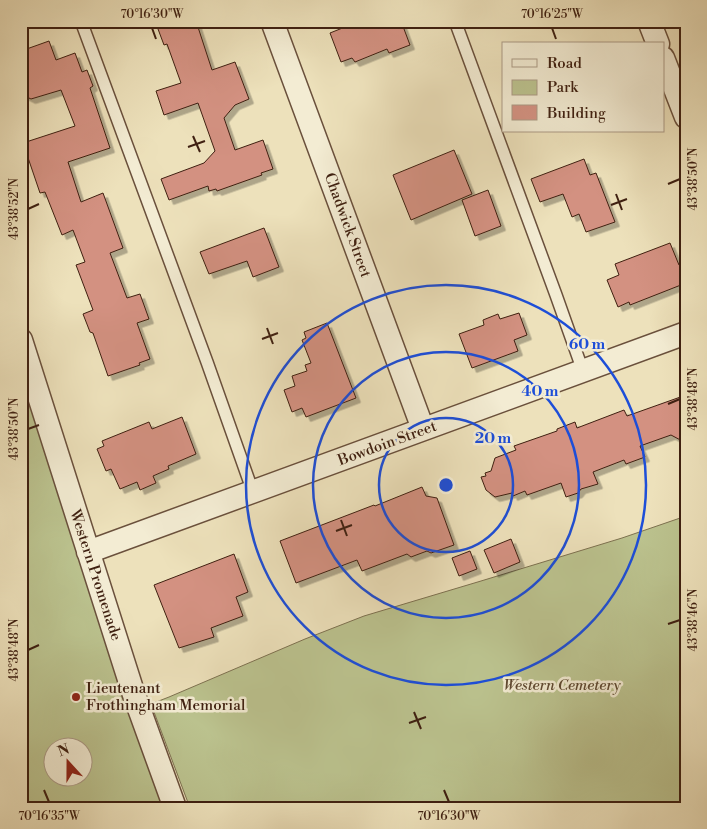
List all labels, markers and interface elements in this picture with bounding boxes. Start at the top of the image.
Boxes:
text: 70°16'30"W [121,7,185,22]
text: 70°16'25"W [521,7,584,22]
legend [502,42,664,132]
text: Road [547,54,582,73]
text: Park [547,78,579,97]
text: Building [546,104,606,123]
text: 43°38'50"N [686,147,701,211]
street label: Chadwick Street [320,170,376,281]
text: 43°38'52"N [7,178,22,240]
text: 60 m [569,335,606,354]
text: 43°38'48"N [686,367,701,430]
text: 40 m [521,382,559,401]
text: 43°38'50"N [7,397,22,461]
street label: Bowdoin Street [334,417,440,470]
text: 20 m [475,429,512,448]
centre of rings [437,476,455,494]
street label: Western Promenade [65,506,126,643]
text: 43°38'46"N [686,588,701,651]
text: 43°38'48"N [7,618,22,681]
park label: Western Cemetery [503,676,622,695]
place label: Lieutenant Frothingham Memorial [86,679,246,715]
marker: Lieutenant Frothingham Memorial [70,691,82,703]
north arrow [42,736,92,786]
text: N [55,740,72,761]
text: 70°16'35"W [18,809,81,824]
text: 70°16'30"W [418,809,482,824]

